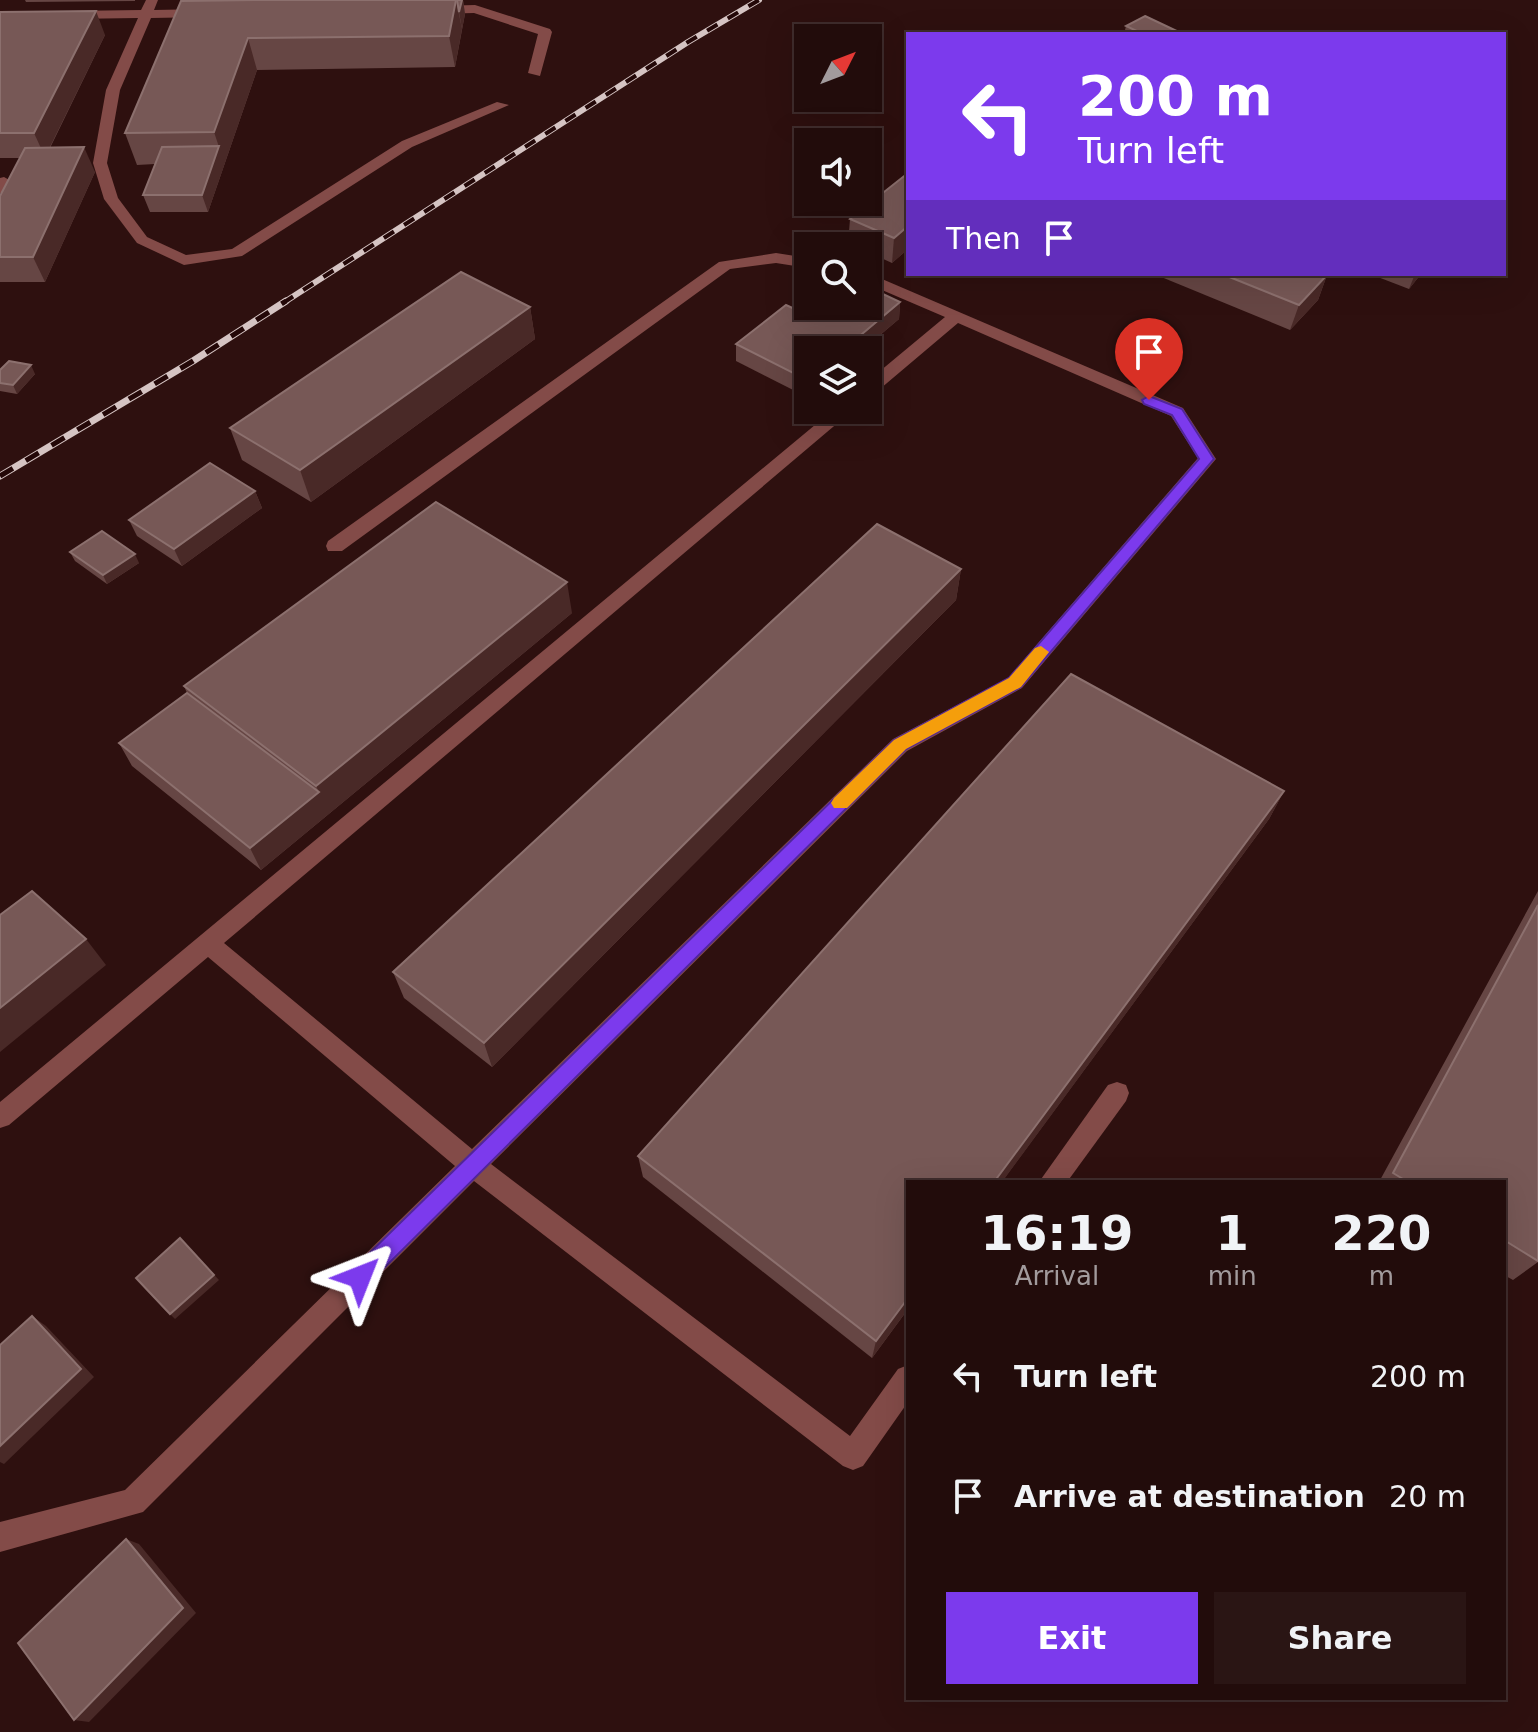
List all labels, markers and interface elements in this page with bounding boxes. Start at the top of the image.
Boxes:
north arrow [794,24,882,112]
map controls [794,24,882,424]
text: 200 m [1078,63,1273,128]
icon: left [946,64,1050,168]
button: sound [794,128,882,216]
text: Turn left [1078,130,1224,171]
icon: arrive [1037,216,1081,260]
text: Then [946,221,1021,256]
button: search [794,232,882,320]
pin [1115,318,1183,400]
icon: arrive [1127,330,1171,374]
button: layers [794,336,882,424]
text: 16:19 [980,1205,1133,1261]
text: 1 [1216,1205,1249,1261]
text: 220 [1331,1205,1431,1261]
position arrow [318,1235,402,1319]
text: Arrival [1015,1261,1099,1291]
text: min [1208,1261,1257,1291]
text: m [1369,1261,1394,1291]
icon: left [946,1354,990,1398]
text: Turn left [1014,1359,1157,1394]
text: 200 m [1370,1359,1466,1394]
icon: arrive [946,1474,990,1518]
text: Arrive at destination [1014,1479,1365,1514]
text: 20 m [1389,1479,1466,1514]
button: Exit [946,1592,1198,1684]
button: Share [1214,1592,1466,1684]

